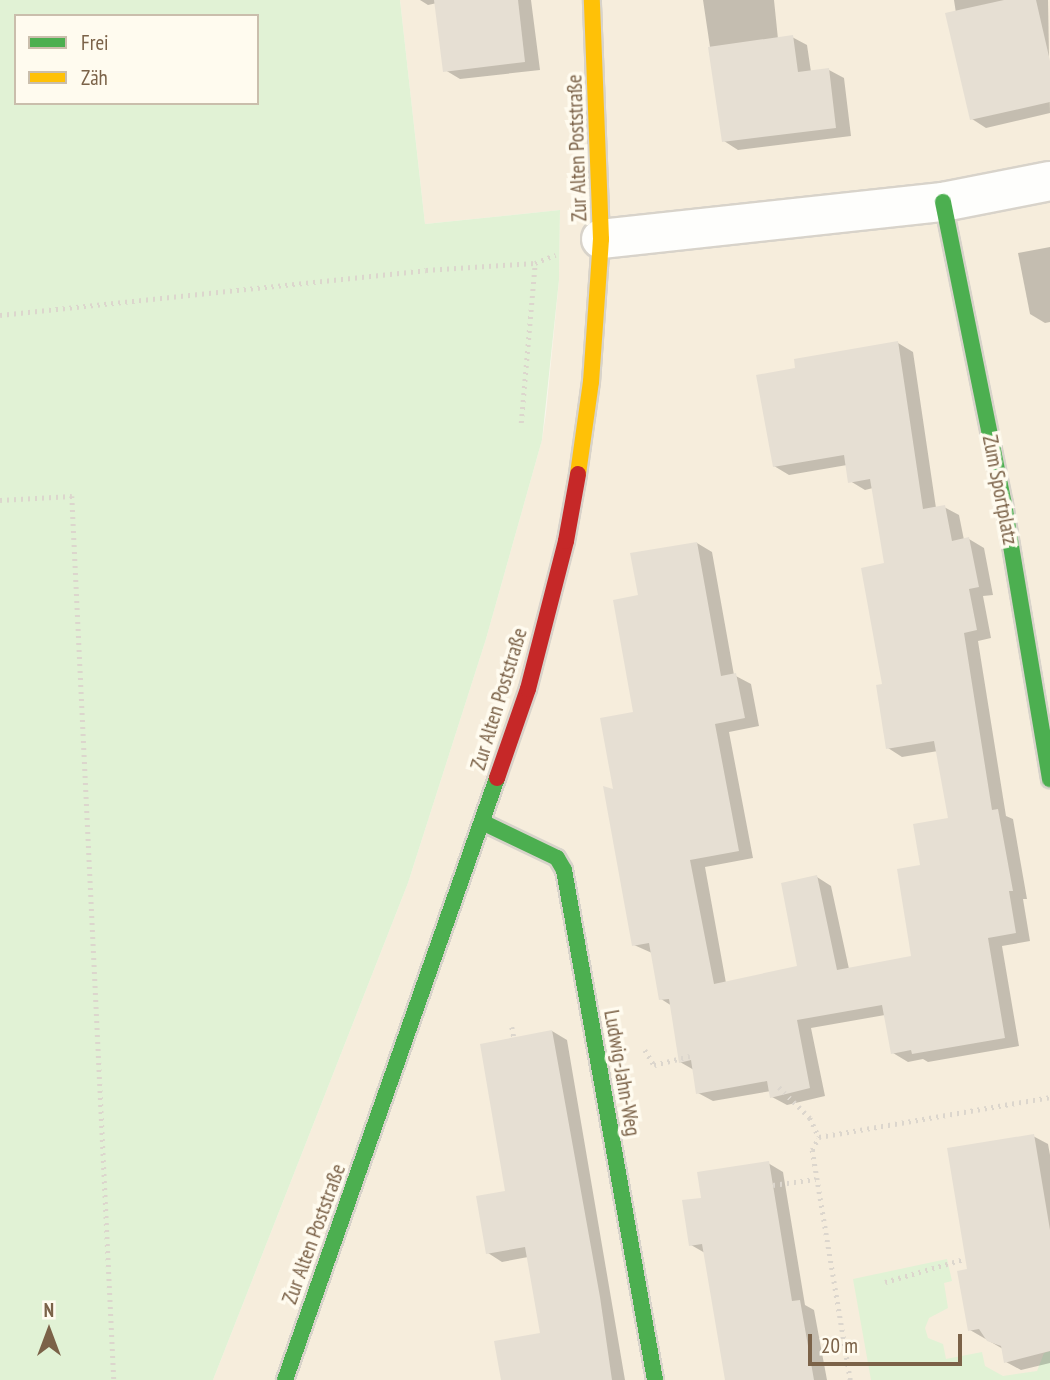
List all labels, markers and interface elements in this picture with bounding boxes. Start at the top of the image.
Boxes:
legend [14,14,259,105]
text: Frei [81,29,109,56]
text: Zäh [81,64,108,91]
street label: Zur Alten Poststraße [562,74,592,222]
street label: Zum Sportplatz [977,433,1023,547]
street label: Zur Alten Poststraße [465,625,533,773]
street label: Ludwig-Jahn-Weg [599,1008,645,1138]
street label: Zur Alten Poststraße [277,1160,351,1308]
north arrow [14,1296,84,1366]
text: N [44,1298,54,1322]
scale bar [812,1320,966,1364]
text: 20 m [821,1332,858,1359]

